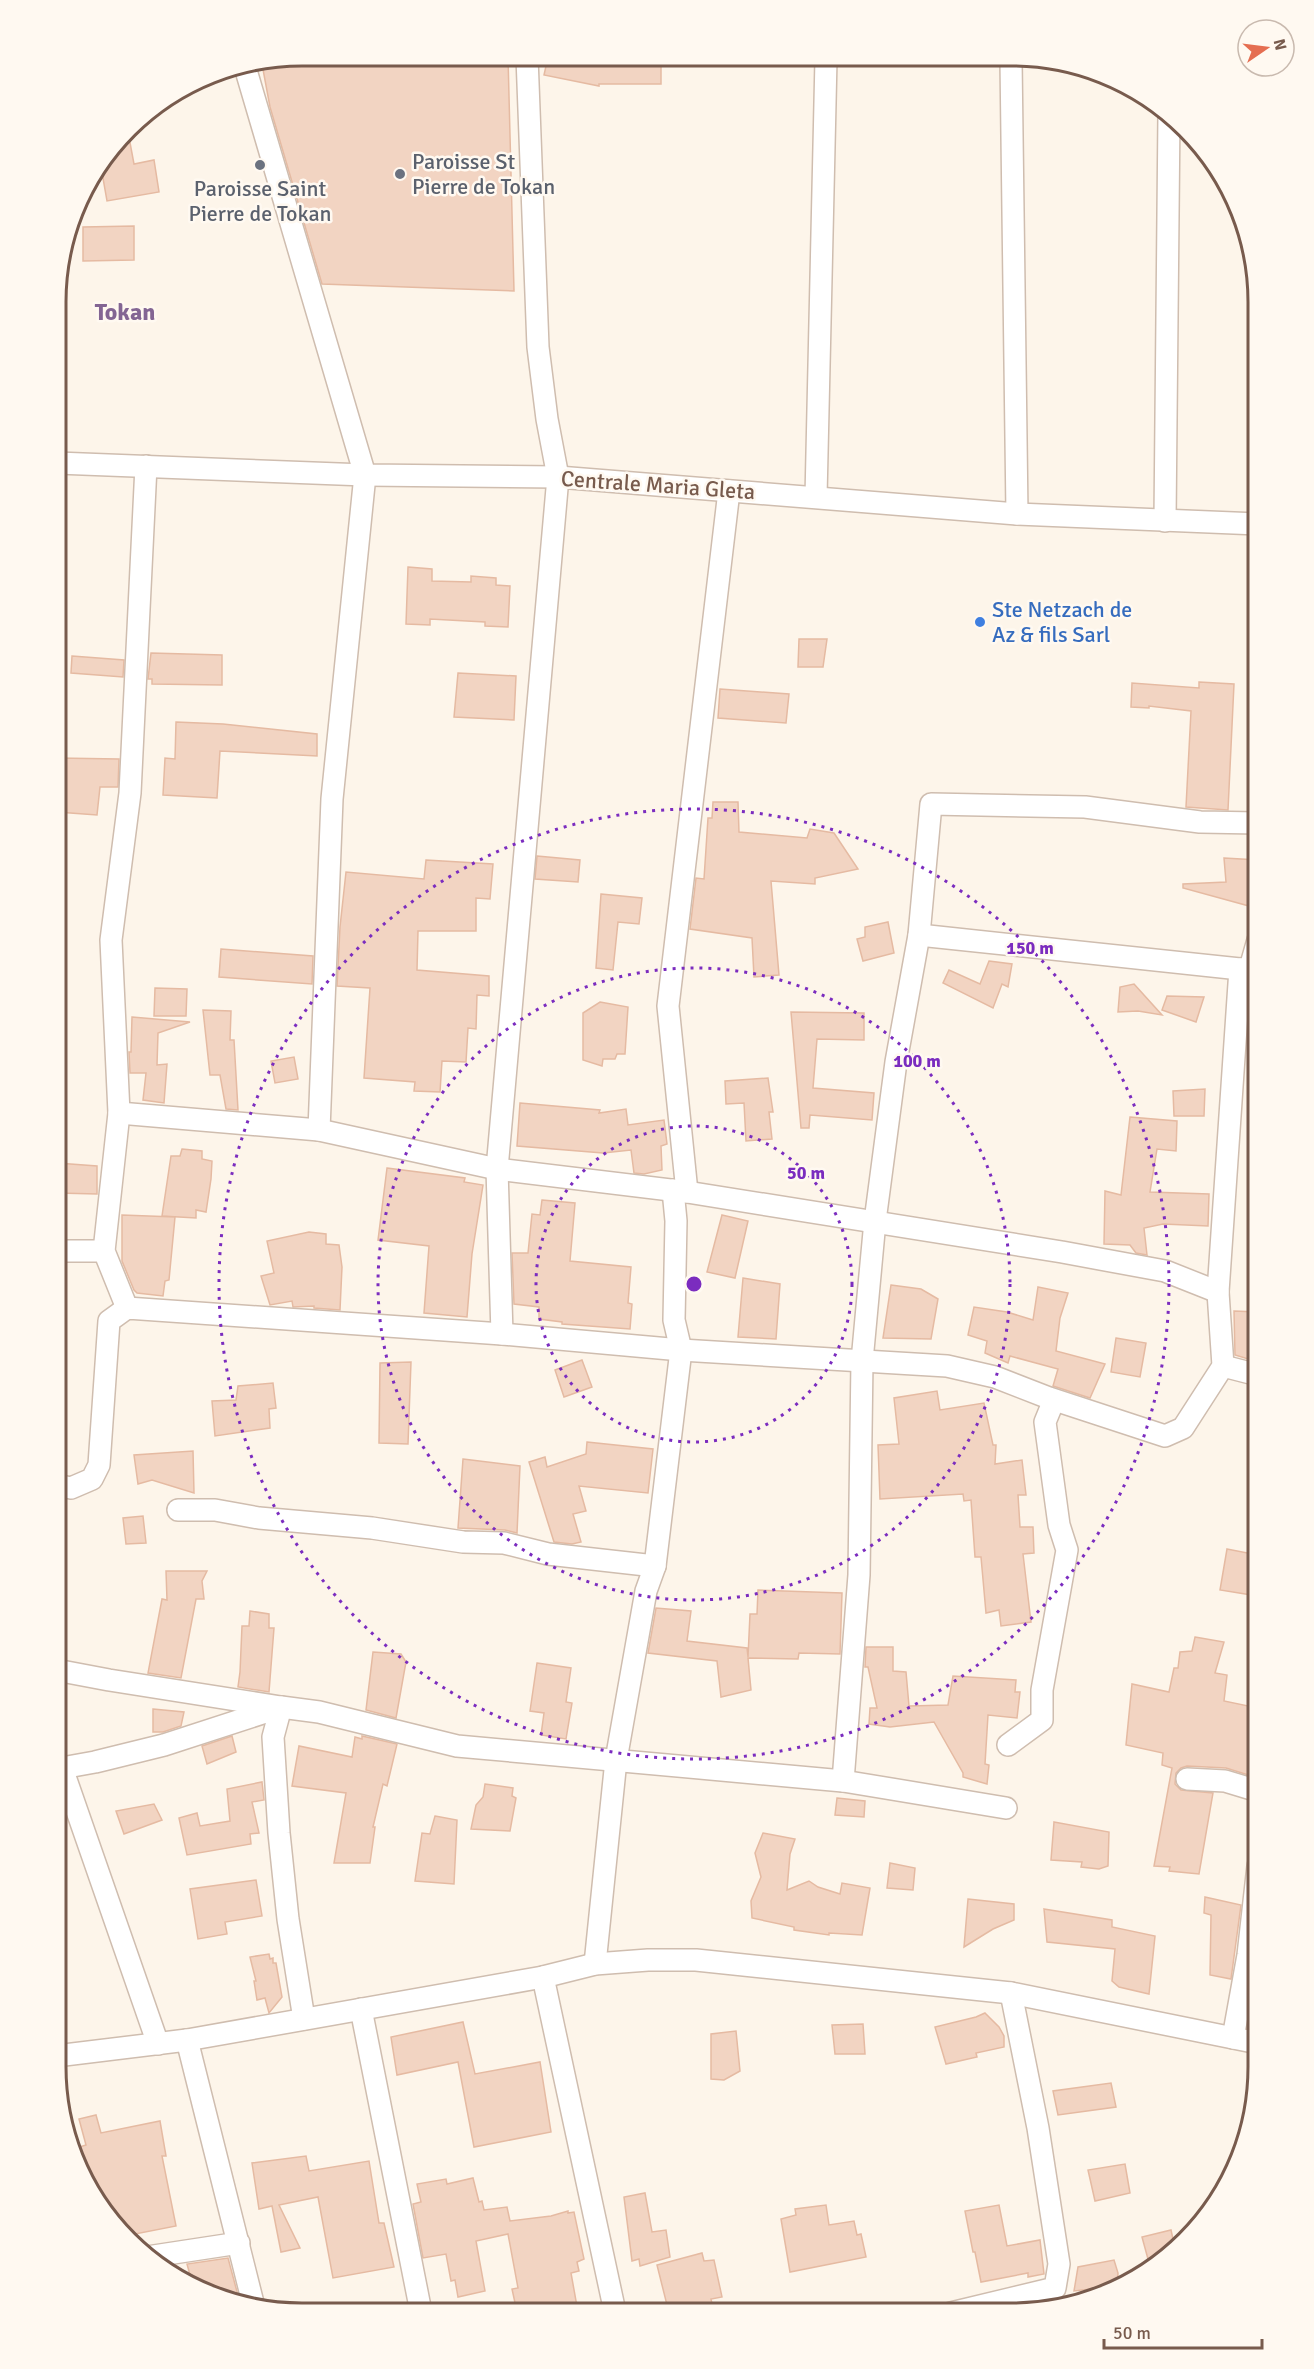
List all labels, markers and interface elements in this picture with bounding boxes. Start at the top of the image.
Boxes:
north arrow [1236,18,1296,78]
text: N [1269,37,1291,52]
place label: Paroisse St Pierre de Tokan [412,148,555,200]
marker: Paroisse Saint Pierre de Tokan [253,158,267,172]
marker: Paroisse St Pierre de Tokan [393,167,407,181]
place label: Paroisse Saint Pierre de Tokan [188,175,332,227]
district label: Tokan [95,297,155,327]
street label: Centrale Maria Gleta [560,465,756,505]
place label: Ste Netzach de Az & fils Sarl [992,596,1132,648]
marker: Ste Netzach de Az & fils Sarl [973,615,987,629]
text: 150 m [1006,937,1054,959]
text: 100 m [893,1050,941,1072]
text: 50 m [787,1162,825,1184]
centre of rings [684,1274,704,1294]
scale bar [1104,2312,1262,2350]
text: 50 m [1113,2322,1151,2344]

